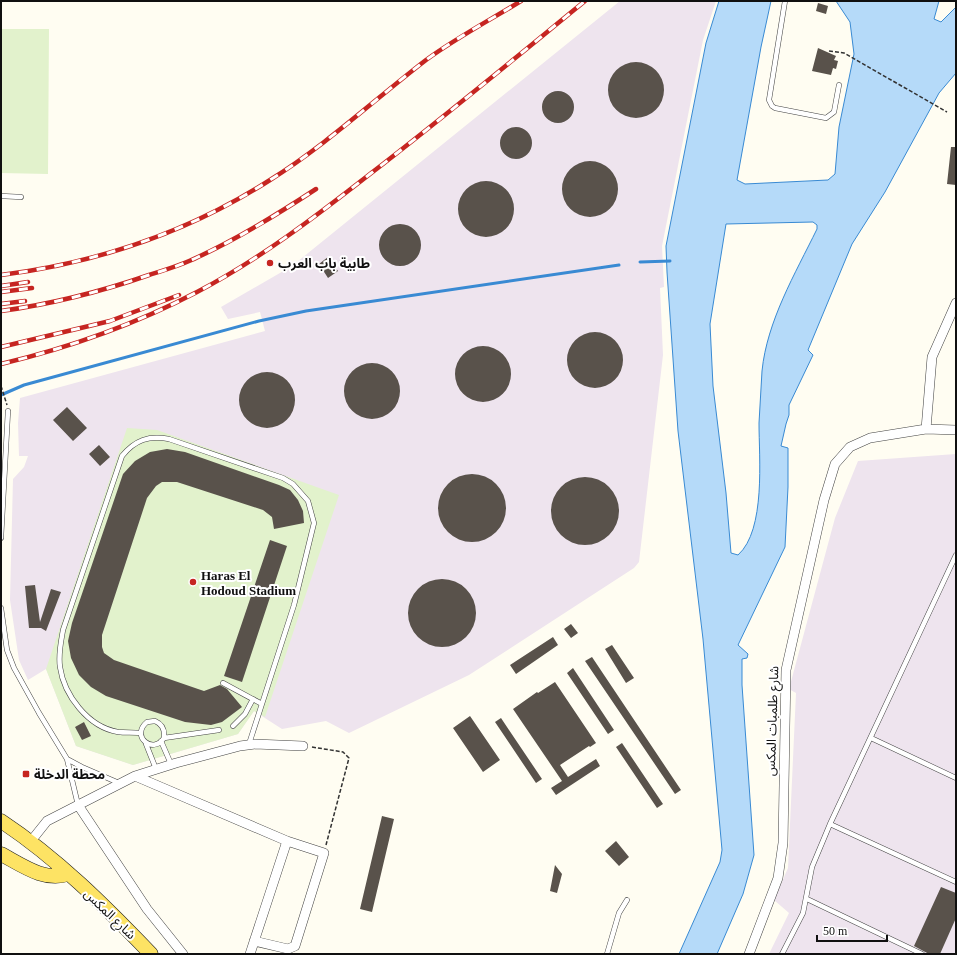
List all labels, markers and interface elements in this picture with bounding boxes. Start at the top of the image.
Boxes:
place label: طابية باب العرب [278,256,371,271]
marker: طابية باب العرب [265,258,275,268]
place label: Haras El Hodoud Stadium [201,568,296,598]
marker: Haras El Hodoud Stadium [188,577,198,587]
street label: شارع طلمبات المكس [763,666,784,776]
place label: محطة الدخلة [34,767,105,782]
marker: محطة الدخلة [21,769,31,779]
street label: شارع المكس [79,886,139,944]
scale bar [817,917,887,943]
text: 50 m [823,924,848,938]

